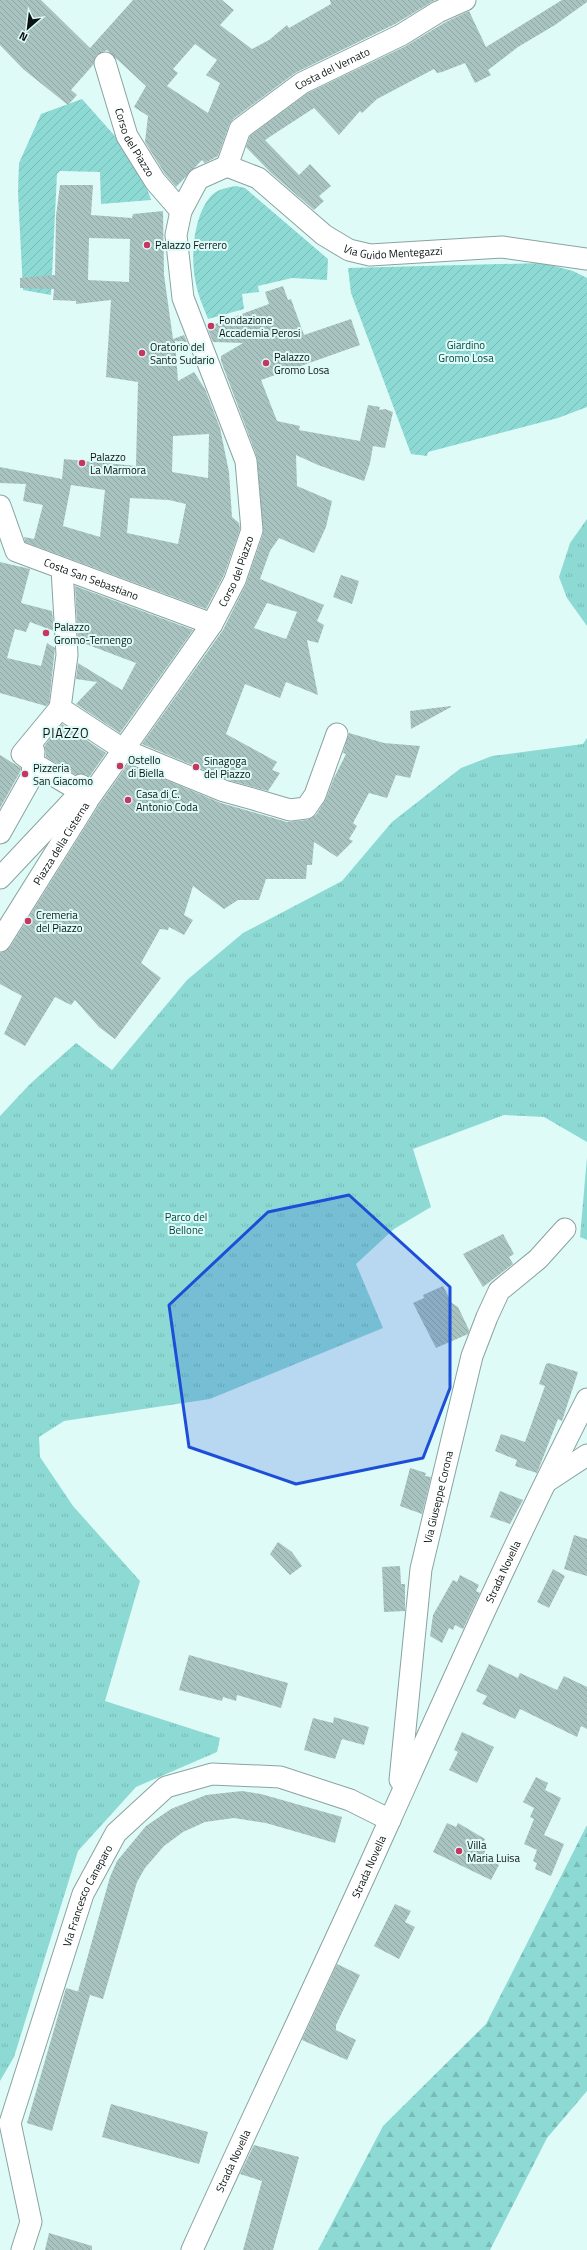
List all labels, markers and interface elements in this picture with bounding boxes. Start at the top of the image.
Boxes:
north arrow [8,8,48,48]
text: N [16,28,30,46]
street label: Costa del Vernato [291,43,373,94]
street label: Corso del Piazzo [111,106,158,180]
place label: Palazzo Ferrero [155,237,227,253]
marker: Palazzo Ferrero [142,240,152,250]
street label: Via Guido Mentegazzi [340,240,443,263]
place label: Fondazione Accademia Perosi [219,312,301,341]
marker: Fondazione Accademia Perosi [206,321,216,331]
park label: Giardino Gromo Losa [438,337,494,366]
place label: Oratorio del Santo Sudario [150,339,215,368]
marker: Oratorio del Santo Sudario [137,348,147,358]
place label: Palazzo Gromo Losa [274,349,330,378]
marker: Palazzo Gromo Losa [261,358,271,368]
place label: Palazzo La Marmora [90,449,147,478]
marker: Palazzo La Marmora [77,458,87,468]
street label: Corso del Piazzo [214,534,258,610]
street label: Costa San Sebastiano [42,554,141,604]
place label: Palazzo Gromo-Ternengo [54,619,133,648]
marker: Palazzo Gromo-Ternengo [41,628,51,638]
district label: PIAZZO [42,723,90,743]
place label: Ostello di Biella [128,752,164,781]
place label: Sinagoga del Piazzo [204,753,251,782]
place label: Pizzeria San Giacomo [33,760,93,789]
marker: Ostello di Biella [115,761,125,771]
marker: Sinagoga del Piazzo [191,762,201,772]
marker: Pizzeria San Giacomo [20,769,30,779]
place label: Casa di C. Antonio Coda [136,786,198,815]
marker: Casa di C. Antonio Coda [123,795,133,805]
street label: Piazza della Cisterna [29,799,93,888]
place label: Cremeria del Piazzo [36,907,83,936]
marker: Cremeria del Piazzo [23,916,33,926]
park label: Parco del Bellone [165,1209,207,1238]
street label: Via Giuseppe Corona [419,1449,457,1545]
street label: Strada Novella [481,1538,525,1606]
street label: Strada Novella [348,1832,390,1901]
place label: Villa Maria Luisa [467,1837,520,1866]
street label: Via Francesco Caneparo [59,1842,116,1949]
marker: Villa Maria Luisa [454,1846,464,1856]
street label: Strada Novella [211,2127,254,2195]

